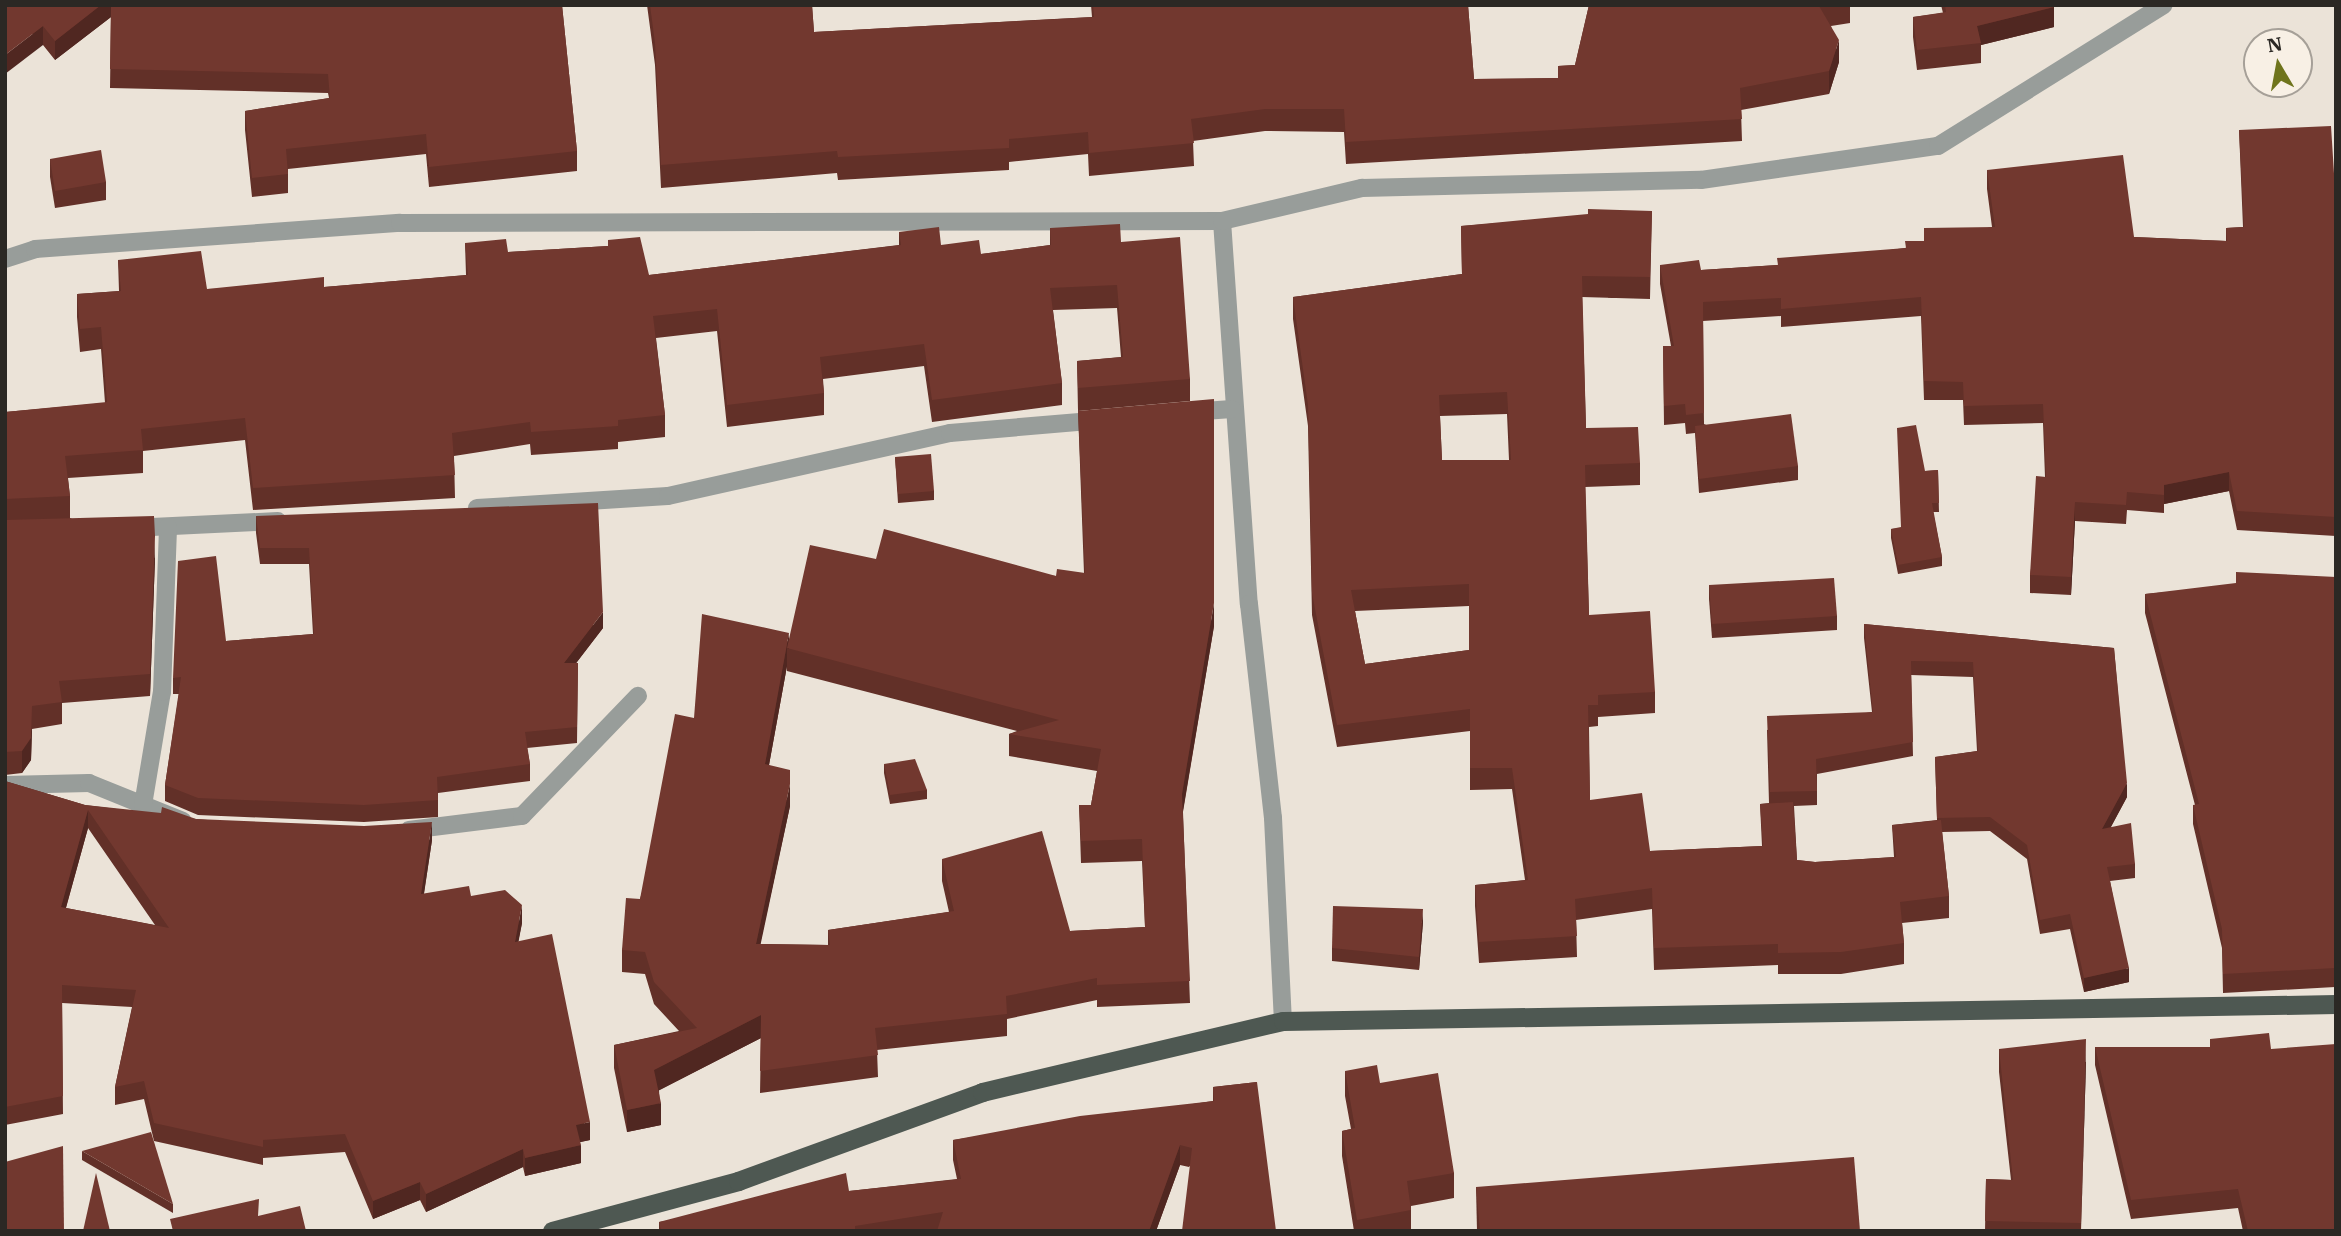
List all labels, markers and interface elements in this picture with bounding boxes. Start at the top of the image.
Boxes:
north arrow [2243,28,2313,98]
text: N [2265,31,2284,57]

